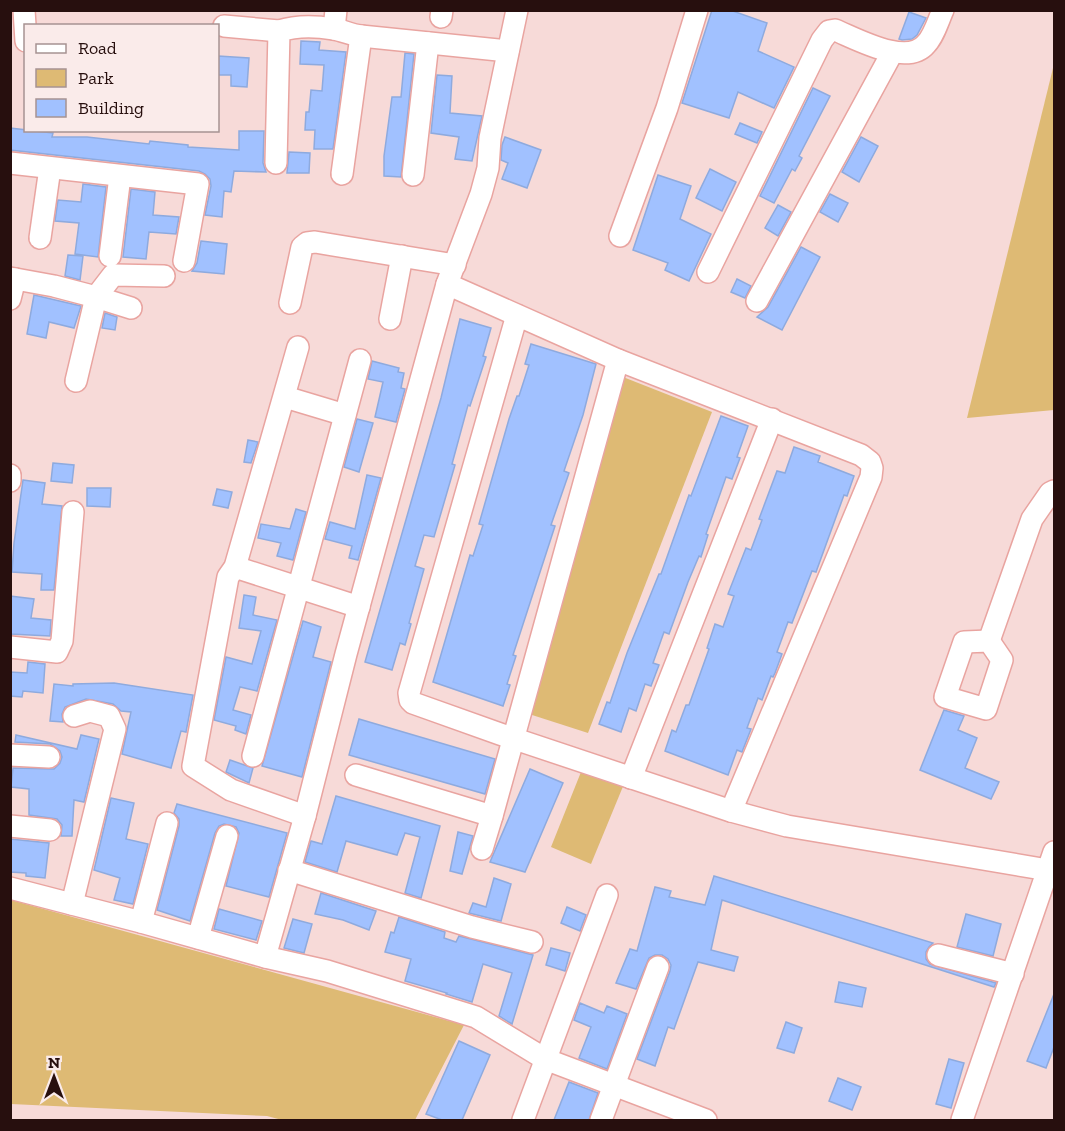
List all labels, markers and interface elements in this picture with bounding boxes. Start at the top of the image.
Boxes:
legend [24,24,219,132]
text: Road [78,37,117,59]
text: Park [78,67,114,89]
text: Building [78,97,144,119]
north arrow [24,1047,84,1107]
text: N [48,1053,60,1072]

